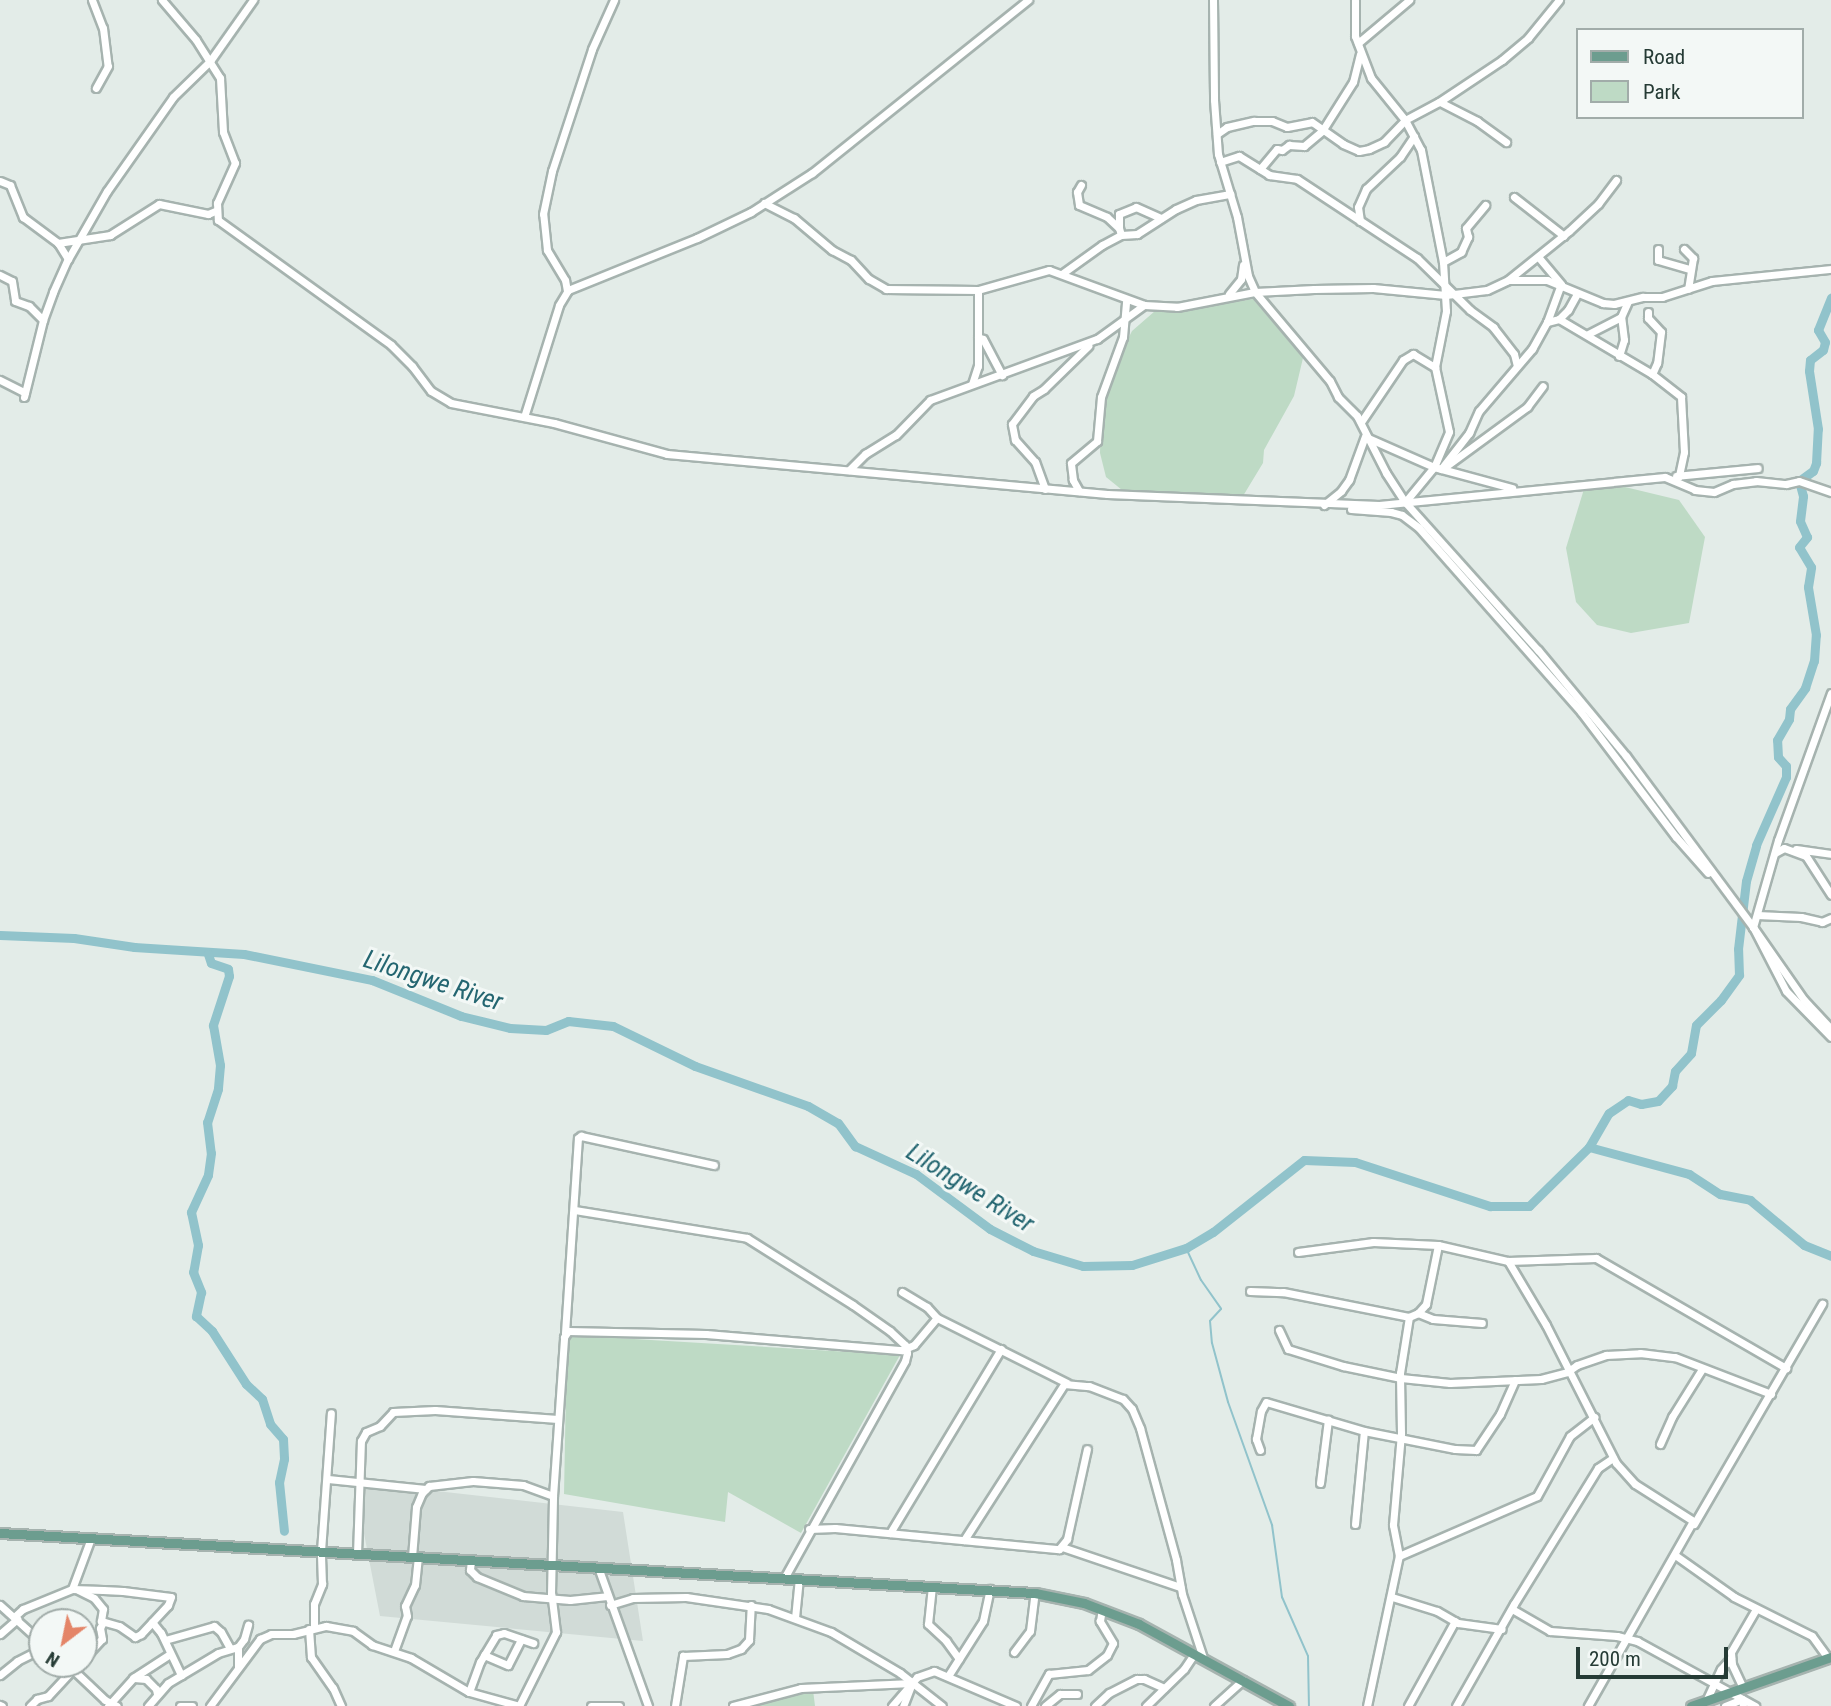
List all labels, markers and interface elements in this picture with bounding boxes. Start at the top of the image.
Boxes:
legend [1576,28,1803,119]
text: Road [1643,45,1685,69]
text: Park [1643,80,1680,104]
water label: Lilongwe River [360,944,506,1018]
water label: Lilongwe River [901,1137,1039,1239]
north arrow [28,1608,98,1678]
scale bar [1579,1632,1731,1676]
text: N [42,1647,64,1672]
text: 200 m [1589,1647,1641,1671]

